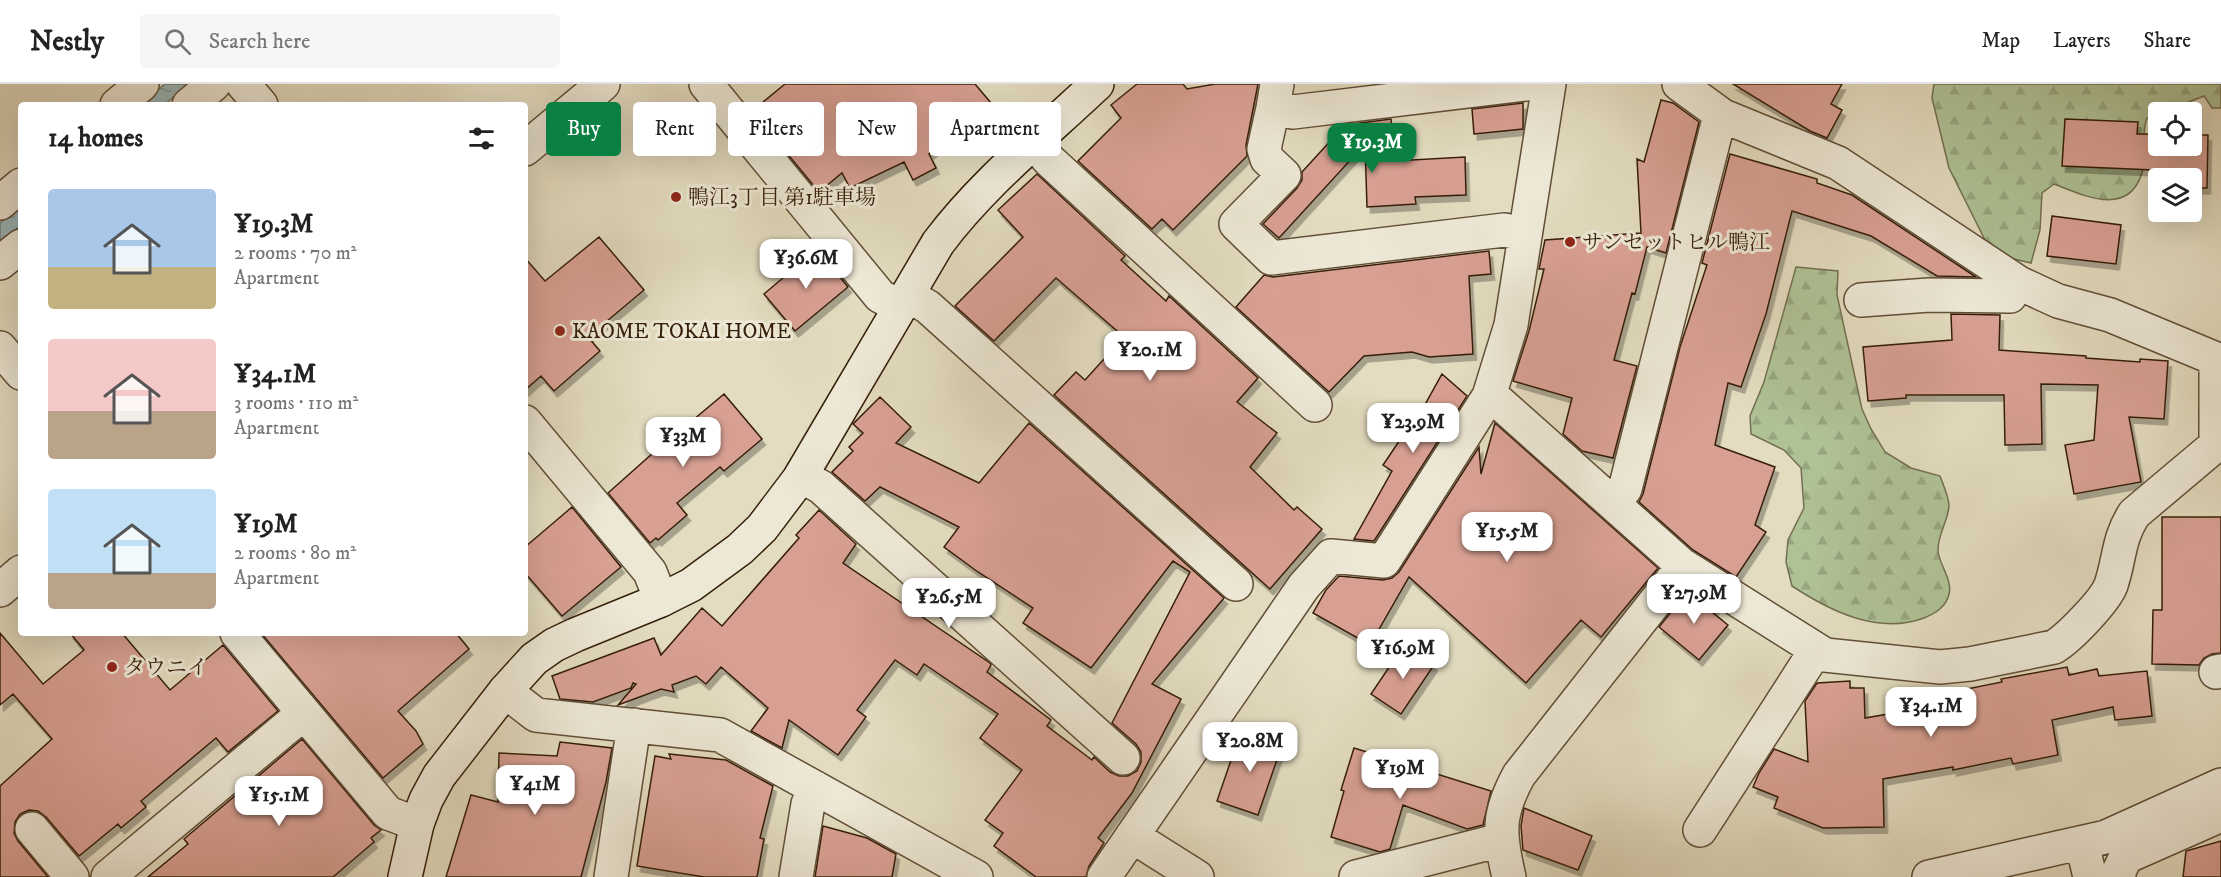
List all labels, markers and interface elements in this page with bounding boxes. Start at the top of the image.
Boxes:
search box [140,14,560,68]
text: Nestly [30,24,104,59]
icon: search [161,25,194,58]
text: Search here [209,28,310,55]
text: Map [1981,28,2020,54]
text: Layers [2053,28,2111,54]
text: Share [2144,28,2191,54]
chip: Buy [546,102,621,156]
chip: Rent [633,102,716,156]
chip: Filters [728,102,824,156]
chip: New [836,102,917,156]
chip: Apartment [929,102,1061,156]
map controls [2148,102,2202,222]
button: locate [2148,102,2202,156]
text: 14 homes [48,122,143,155]
icon: filters [465,122,498,155]
pin: ¥19.3M [1323,123,1421,174]
text: ¥19.3M [1341,130,1403,155]
button: layers [2148,168,2202,222]
place label: 鴨江3丁目 第1駐車場 [688,185,876,211]
marker: 鴨江3丁目 第1駐車場 [669,190,683,204]
text: ¥19.3M [234,208,314,241]
icon: home [96,213,168,285]
place label: サンセットヒル鴨江 [1582,230,1770,256]
marker: サンセットヒル鴨江 [1563,235,1577,249]
pin: ¥36.6M [757,239,855,290]
text: 2 rooms · 70 m² [234,241,357,266]
text: ¥36.6M [774,246,838,271]
text: Apartment [234,266,319,291]
place label: KAOME TOKAI HOME [572,319,791,345]
marker: KAOME TOKAI HOME [553,324,567,338]
pin: ¥20.1M [1101,331,1199,382]
text: ¥20.1M [1118,338,1182,363]
text: ¥34.1M [234,358,316,391]
icon: home [96,363,168,435]
text: 3 rooms · 110 m² [234,391,358,416]
pin: ¥23.9M [1364,403,1462,454]
text: ¥23.9M [1381,410,1445,435]
text: Apartment [234,416,319,441]
pin: ¥33M [647,417,719,468]
text: ¥33M [660,424,706,449]
text: ¥19M [234,508,298,541]
pin: ¥15.5M [1458,512,1556,563]
icon: home [96,513,168,585]
text: ¥15.5M [1476,519,1538,544]
text: 2 rooms · 80 m² [234,541,356,566]
text: Apartment [234,566,319,591]
pin: ¥27.9M [1645,574,1743,625]
pin: ¥26.5M [900,578,998,629]
text: ¥27.9M [1661,581,1727,606]
text: ¥26.5M [916,585,982,610]
pin: ¥16.9M [1354,629,1452,680]
text: ¥16.9M [1371,636,1435,661]
place label: タウニイ [124,655,208,681]
marker: タウニイ [105,660,119,674]
pin: ¥34.1M [1882,687,1980,738]
text: ¥34.1M [1899,694,1963,719]
pin: ¥20.8M [1201,722,1299,773]
text: ¥20.8M [1216,729,1284,754]
pin: ¥19M [1364,749,1436,800]
text: ¥19M [1376,756,1424,781]
pin: ¥41M [499,765,571,816]
text: ¥41M [510,772,560,797]
pin: ¥15.1M [230,776,328,827]
text: ¥15.1M [249,783,309,808]

